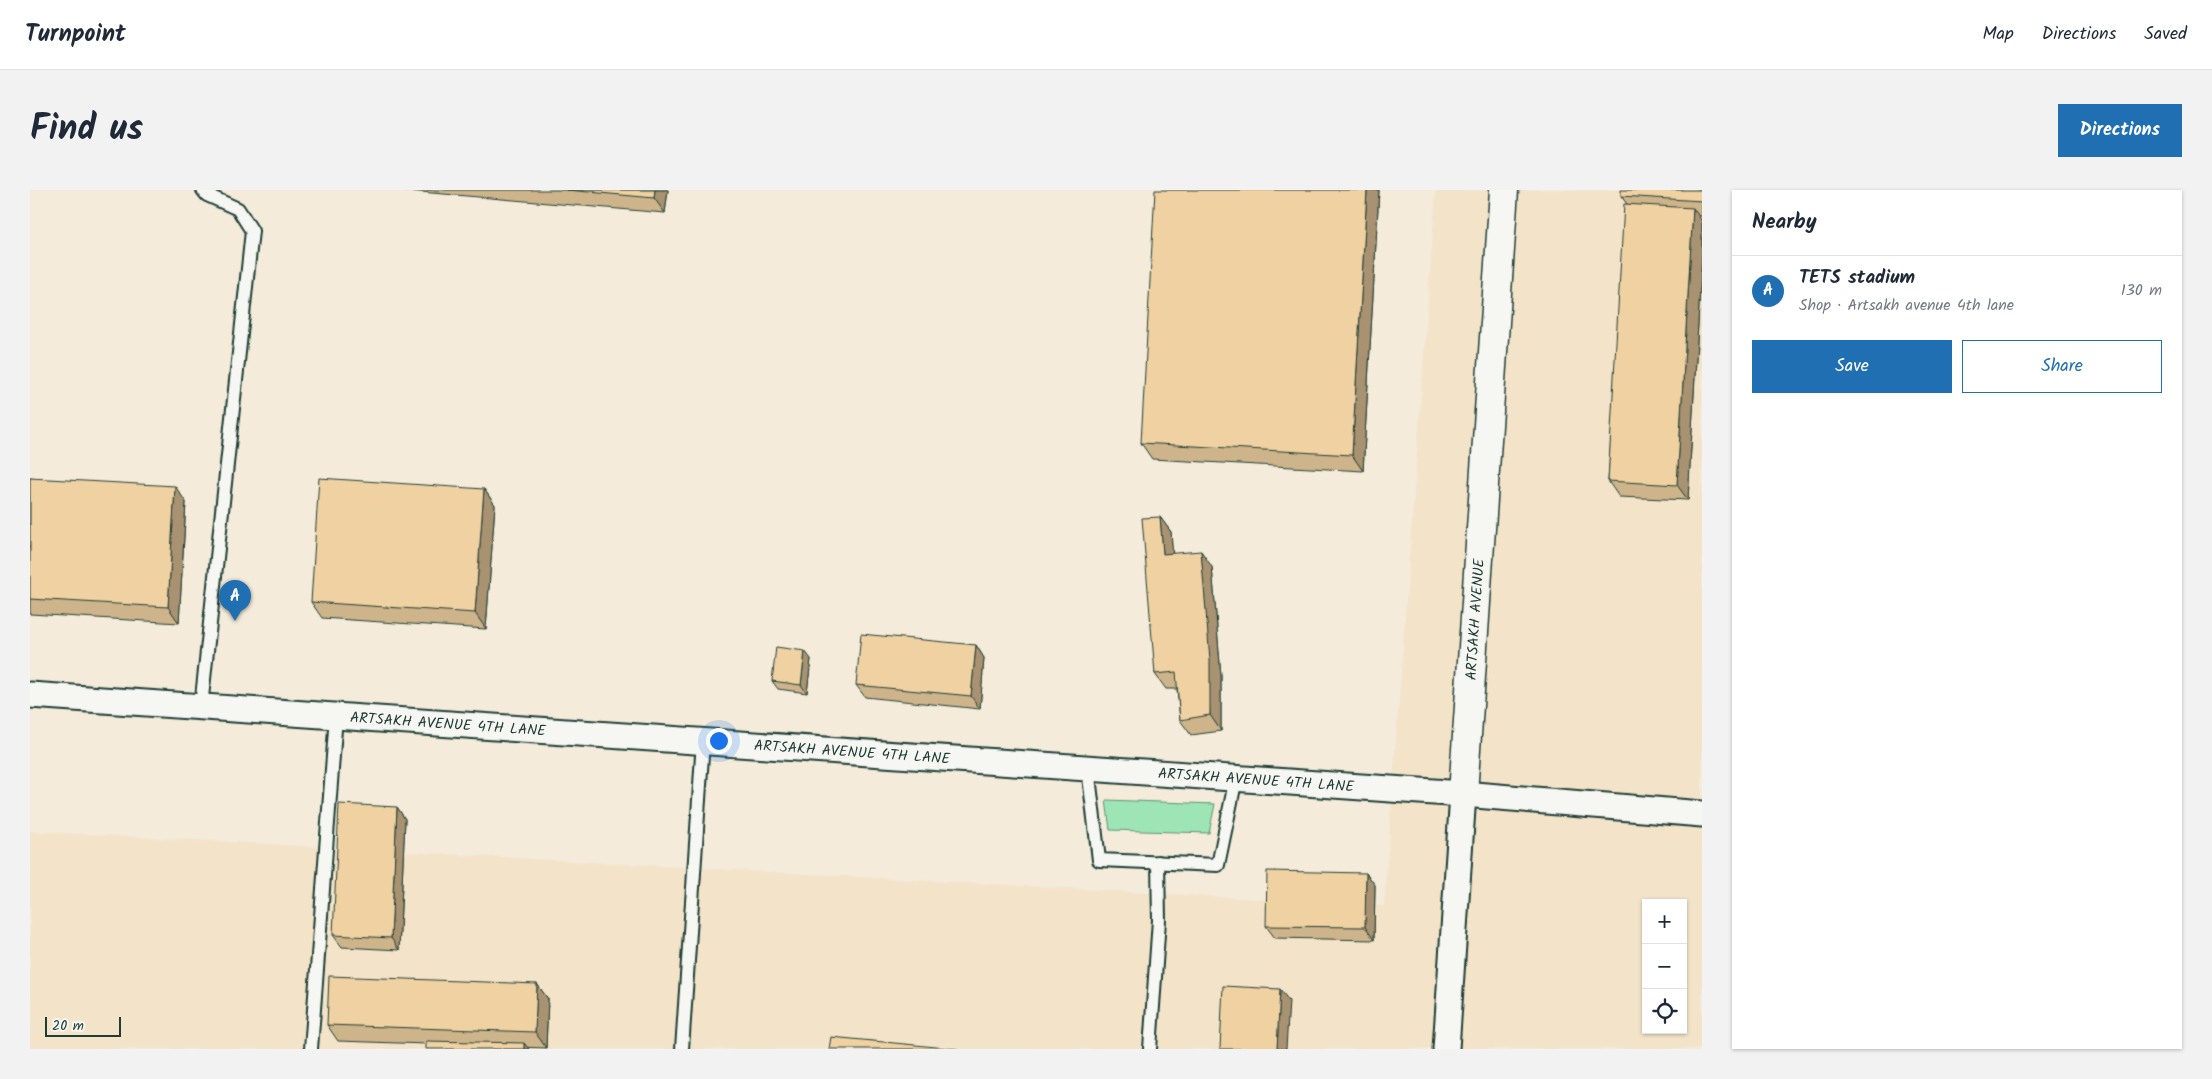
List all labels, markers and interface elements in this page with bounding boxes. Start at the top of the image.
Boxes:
text: Turnpoint [25,15,126,54]
text: Map [1982,20,2014,49]
text: Directions [2042,20,2116,49]
text: Saved [2144,20,2187,49]
text: Find us [30,102,143,158]
button: Directions [2058,104,2182,157]
text: Nearby [1752,206,1817,239]
text: TETS stadium [1799,263,1915,293]
text: A [1763,278,1773,303]
text: 130 m [2121,278,2162,303]
text: Shop · Artsakh avenue 4th lane [1799,293,2014,318]
button: Save [1752,340,1952,393]
button: Share [1962,340,2162,393]
street label: ARTSAKH AVENUE [1460,557,1492,681]
pin: A [219,580,251,621]
street label: ARTSAKH AVENUE 4TH LANE [349,706,548,744]
your location [706,728,732,754]
street label: ARTSAKH AVENUE 4TH LANE [753,734,952,772]
street label: ARTSAKH AVENUE 4TH LANE [1157,762,1356,800]
map controls [1642,899,1687,1034]
button: + [1642,899,1687,944]
button: − [1642,944,1687,989]
button: locate [1642,989,1687,1034]
scale bar [45,1014,121,1037]
text: 20 m [52,1015,84,1037]

